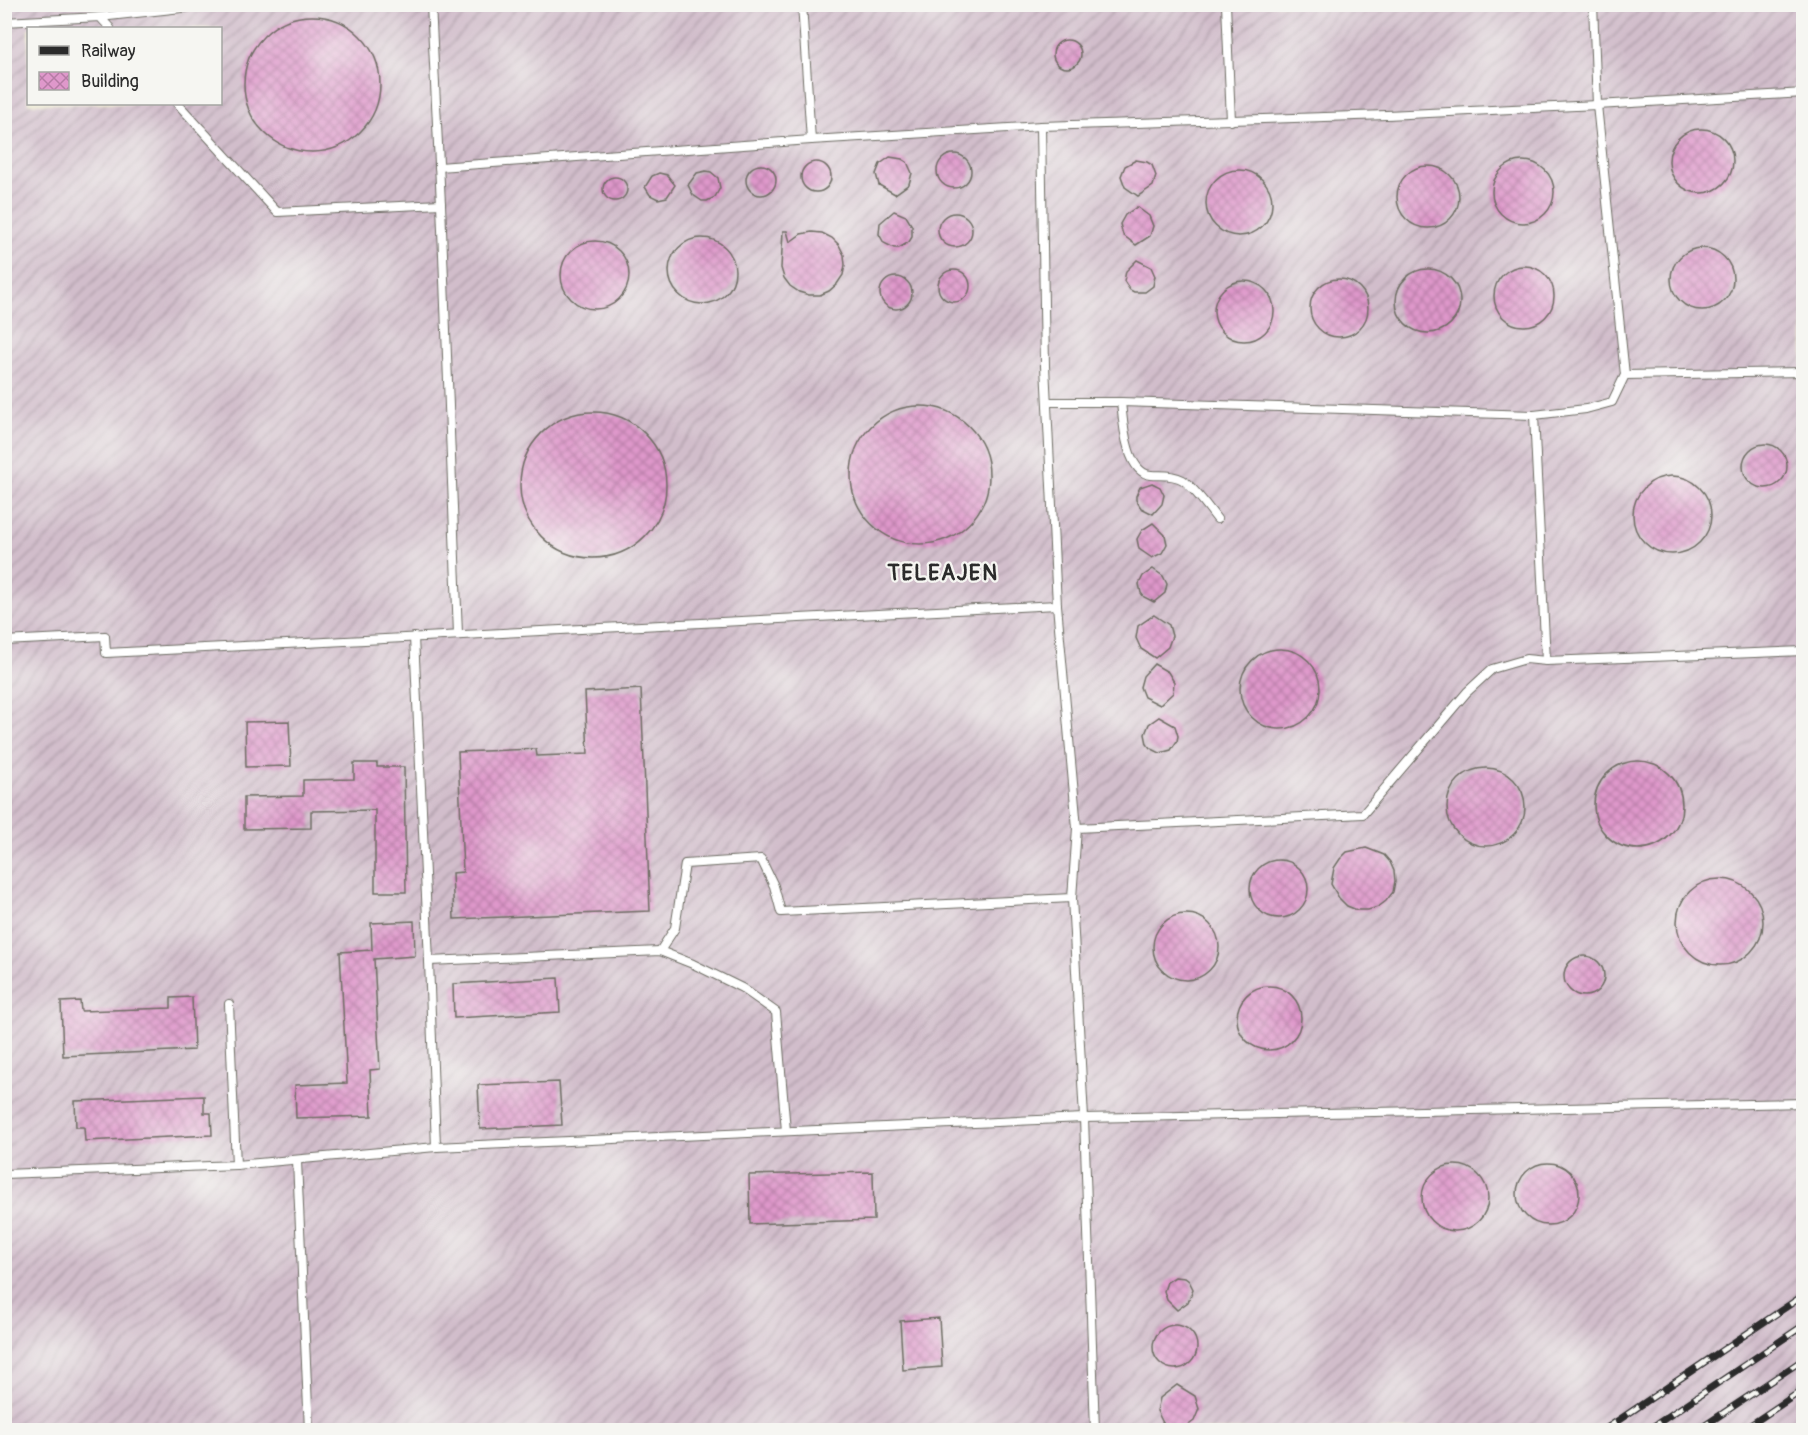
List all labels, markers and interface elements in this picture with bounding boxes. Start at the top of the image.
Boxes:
legend [27,27,222,105]
text: Railway [81,40,136,63]
text: Building [81,70,139,93]
district label: TELEAJEN [886,559,999,587]

